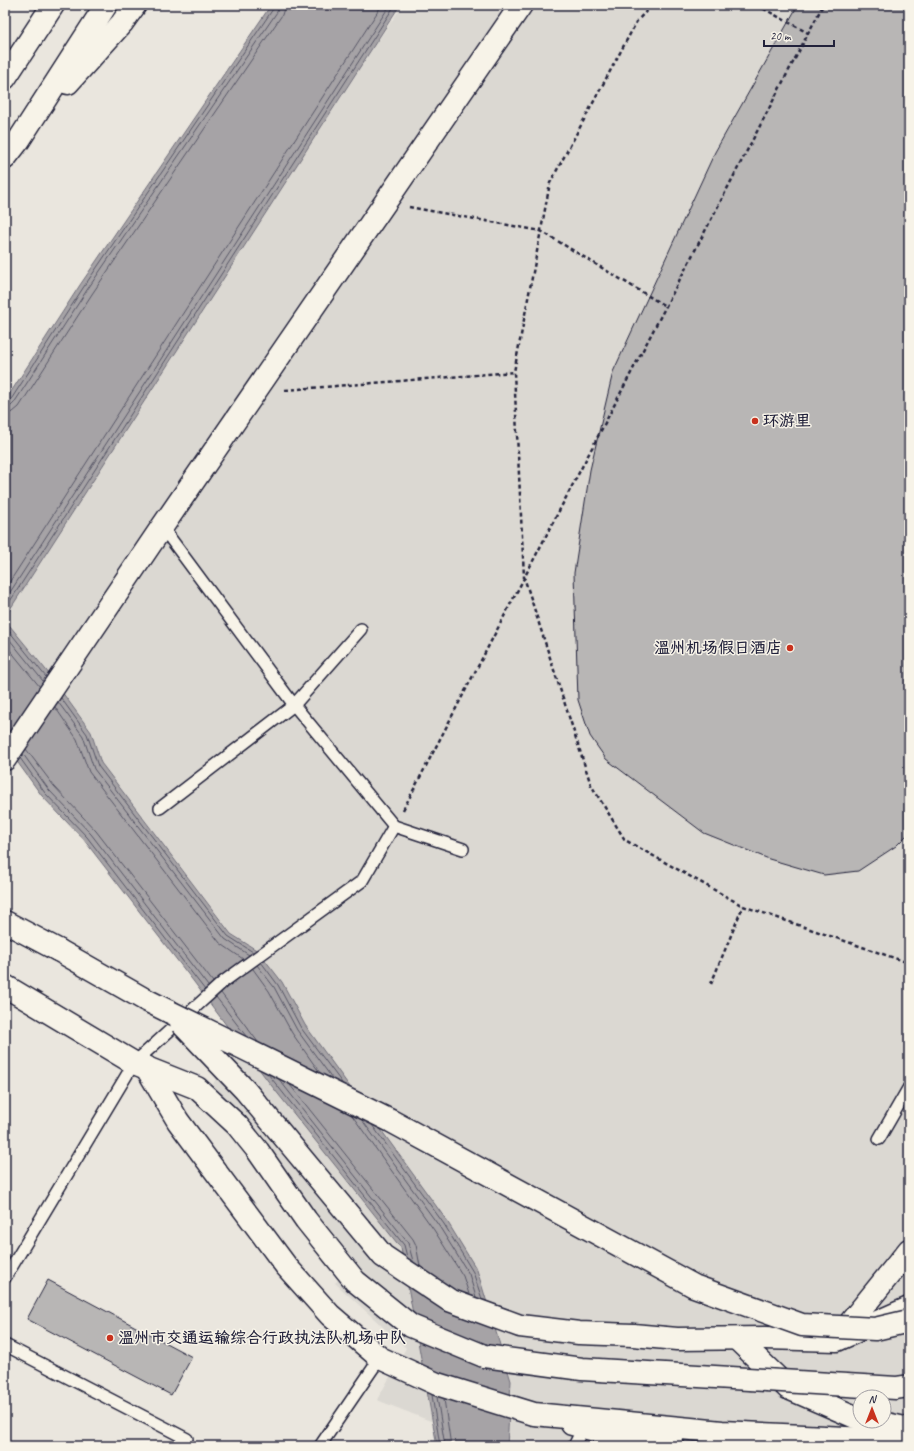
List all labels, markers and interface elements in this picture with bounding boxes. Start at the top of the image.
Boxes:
scale bar [764,22,834,48]
text: 20 m [770,28,792,44]
place label: 环游里 [763,411,811,431]
marker: 环游里 [750,416,760,426]
place label: 温州机场假日酒店 [654,638,782,658]
marker: 温州机场假日酒店 [785,643,795,653]
place label: 温州市交通运输综合行政执法队机场中队 [118,1328,406,1348]
marker: 温州市交通运输综合行政执法队机场中队 [105,1333,115,1343]
north arrow [852,1389,892,1429]
text: N [869,1392,878,1406]

